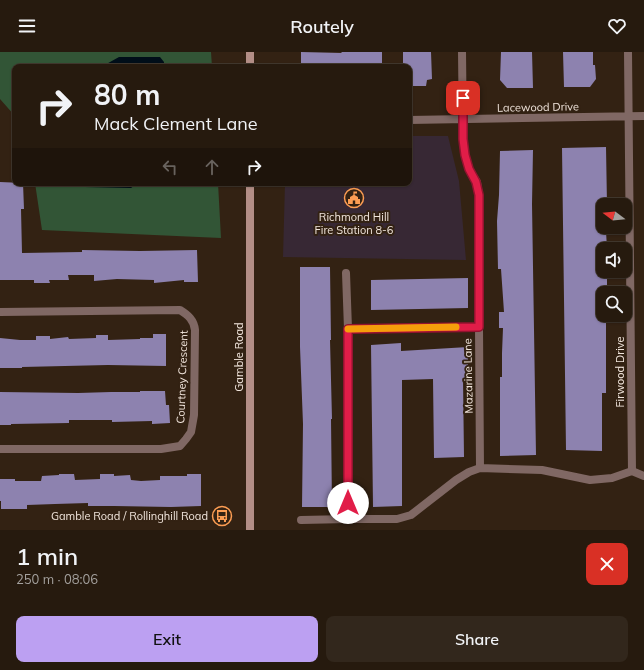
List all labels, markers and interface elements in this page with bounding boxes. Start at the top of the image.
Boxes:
icon: menu [16,15,38,37]
text: Routely [290,15,354,38]
icon: heart [606,15,628,37]
text: 80 m [94,77,160,112]
icon: right [28,80,80,132]
pin [446,81,480,115]
icon: arrive [452,87,474,109]
street label: Lacewood Drive [497,99,579,115]
text: Mack Clement Lane [94,112,258,135]
icon: left [159,156,181,178]
icon: ahead [201,156,223,178]
icon: right [243,156,265,178]
public building icon: Richmond Hill Fire Station 8-6 [343,187,365,209]
north arrow [596,198,632,234]
map controls [596,198,632,322]
place label: Richmond Hill Fire Station 8-6 [315,210,394,237]
button: sound [596,242,632,278]
button: search [596,286,632,322]
street label: Gamble Road [232,322,246,392]
street label: Courtney Crescent [173,330,191,424]
street label: Firwood Drive [613,336,627,408]
street label: Mazarine Lane [460,338,476,414]
position arrow [327,482,369,524]
bus stop icon: Gamble Road / Rollinghill Road [211,505,233,527]
place label: Gamble Road / Rollinghill Road [51,509,208,523]
text: 1 min [16,541,78,571]
button: close [586,543,628,585]
text: 250 m · 08:06 [16,571,98,587]
button: Exit [16,616,318,662]
button: Share [326,616,628,662]

